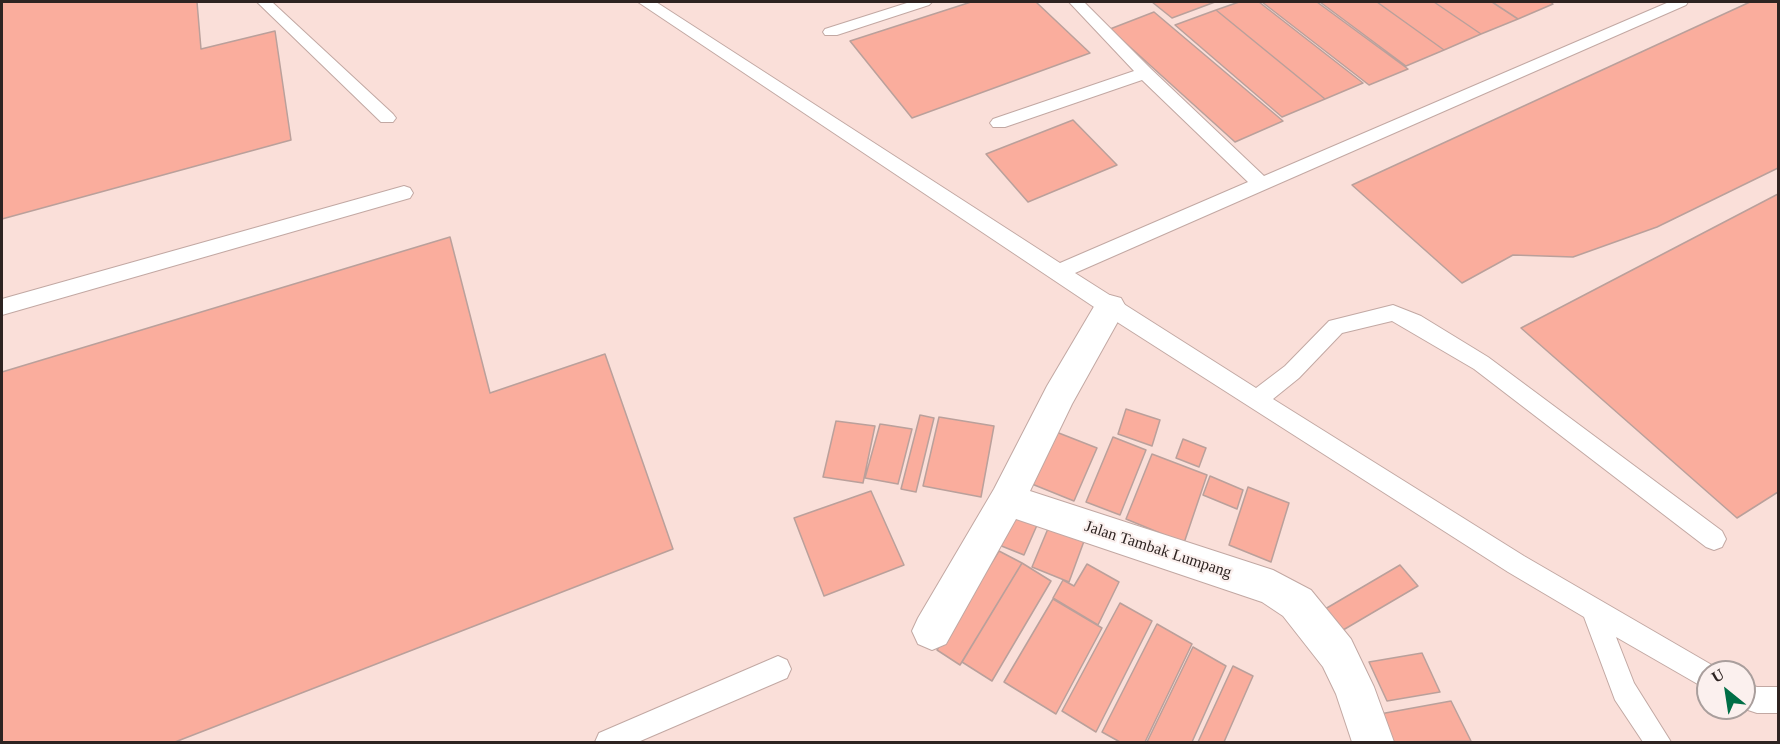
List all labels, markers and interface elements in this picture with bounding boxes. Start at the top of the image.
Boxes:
street label: Jalan Tambak Lumpang [1082,517,1234,583]
north arrow [1696,660,1756,720]
text: U [1708,665,1727,686]

